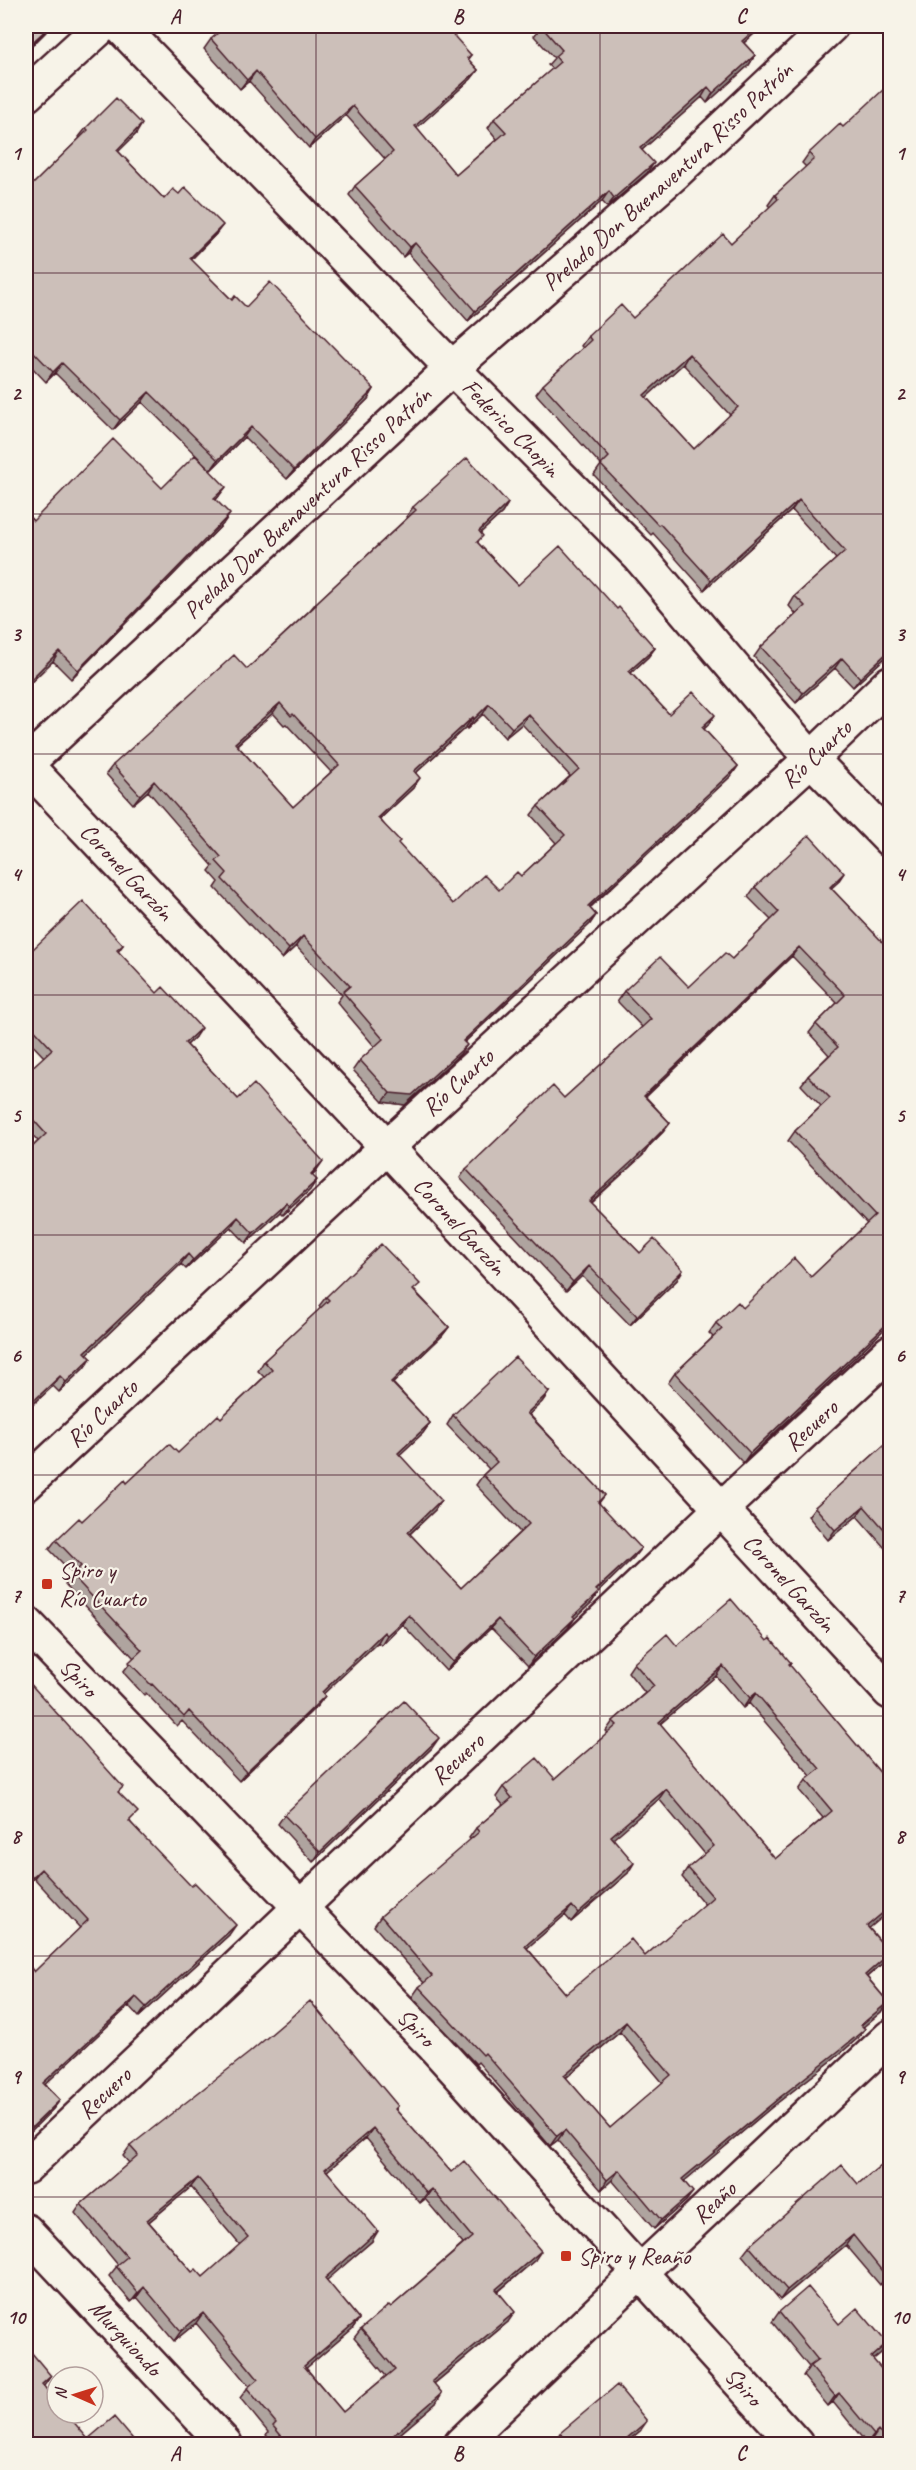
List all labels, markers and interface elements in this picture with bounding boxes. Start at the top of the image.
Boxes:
text: A [170,4,182,29]
text: B [453,4,465,29]
text: C [736,4,748,29]
street label: Prelado Don Buenaventura Risso Patrón [536,54,800,297]
text: 1 [12,141,23,166]
text: 1 [896,141,907,166]
street label: Federico Chopin [456,372,568,484]
street label: Prelado Don Buenaventura Risso Patrón [177,379,438,625]
text: 2 [12,381,23,406]
text: 2 [896,381,907,406]
text: 3 [12,622,23,647]
text: 3 [896,622,907,647]
street label: Río Cuarto [774,712,859,794]
street label: Coronel Garzón [74,817,181,928]
text: 4 [12,862,24,887]
text: 4 [896,862,908,887]
street label: Río Cuarto [416,1041,501,1122]
text: 5 [12,1103,23,1128]
text: 5 [896,1103,907,1128]
street label: Coronel Garzón [407,1171,513,1282]
text: 6 [11,1343,22,1368]
text: 6 [895,1343,906,1368]
street label: Río Cuarto [60,1371,145,1454]
street label: Recuero [778,1392,845,1458]
street label: Coronel Garzón [737,1528,843,1639]
place label: Spiro y Río Cuarto [59,1555,147,1613]
marker: Spiro y Río Cuarto [40,1577,54,1591]
text: 7 [12,1583,23,1608]
text: 7 [896,1583,907,1608]
street label: Spiro [53,1652,106,1705]
street label: Recuero [424,1725,492,1791]
text: 8 [12,1824,24,1849]
text: 8 [896,1824,908,1849]
street label: Spiro [391,2002,443,2055]
street label: Recuero [71,2059,139,2125]
text: 9 [12,2064,23,2089]
text: 9 [896,2064,907,2089]
street label: Reaño [686,2173,744,2230]
place label: Spiro y Reaño [578,2241,692,2271]
marker: Spiro y Reaño [559,2249,573,2263]
street label: Murguiondo [83,2293,170,2384]
text: 10 [7,2305,27,2330]
text: 10 [891,2305,911,2330]
street label: Spiro [718,2361,771,2414]
north arrow [45,2365,105,2425]
text: N [51,2386,71,2400]
text: A [170,2441,182,2466]
text: B [453,2441,465,2466]
text: C [736,2441,748,2466]

